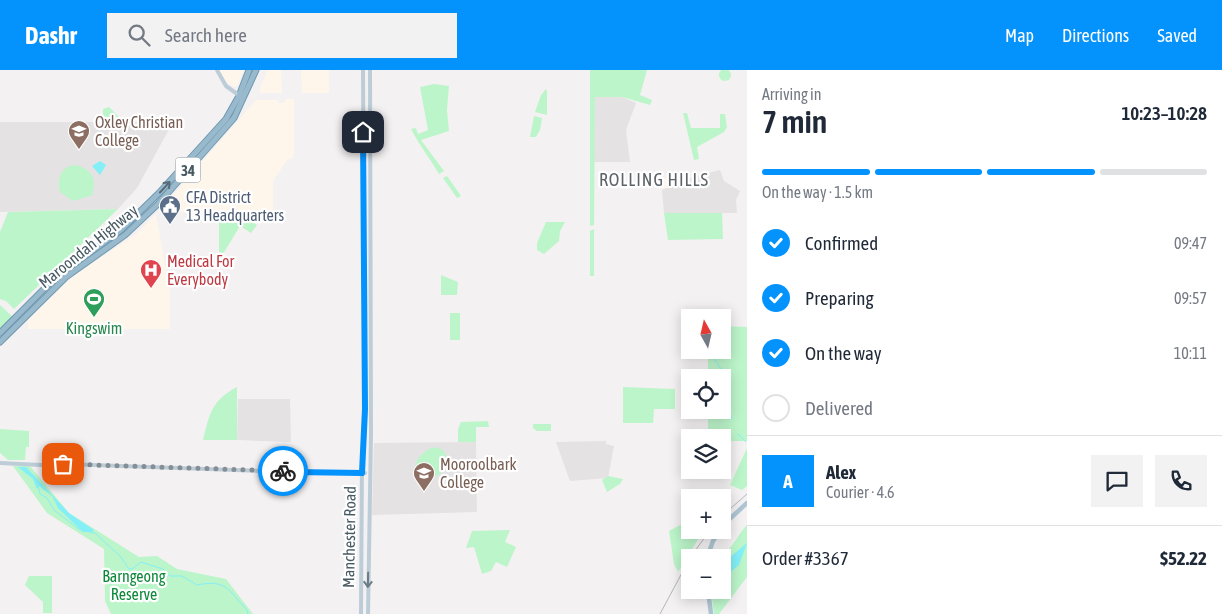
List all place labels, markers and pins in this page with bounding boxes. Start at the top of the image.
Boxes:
pin [342,111,384,153]
place label: Oxley Christian College [95,113,183,150]
school or university icon: Oxley Christian College [67,119,91,150]
place label: CFA District 13 Headquarters [186,188,285,225]
public building icon: CFA District 13 Headquarters [158,194,182,225]
place label: Medical For Everybody [167,252,235,289]
hospital icon: Medical For Everybody [139,258,163,289]
sports icon: Kingswim [82,287,106,318]
place label: Kingswim [66,319,122,338]
pin [42,443,84,485]
place label: Mooroolbark College [440,455,517,492]
school or university icon: Mooroolbark College [412,461,436,492]

